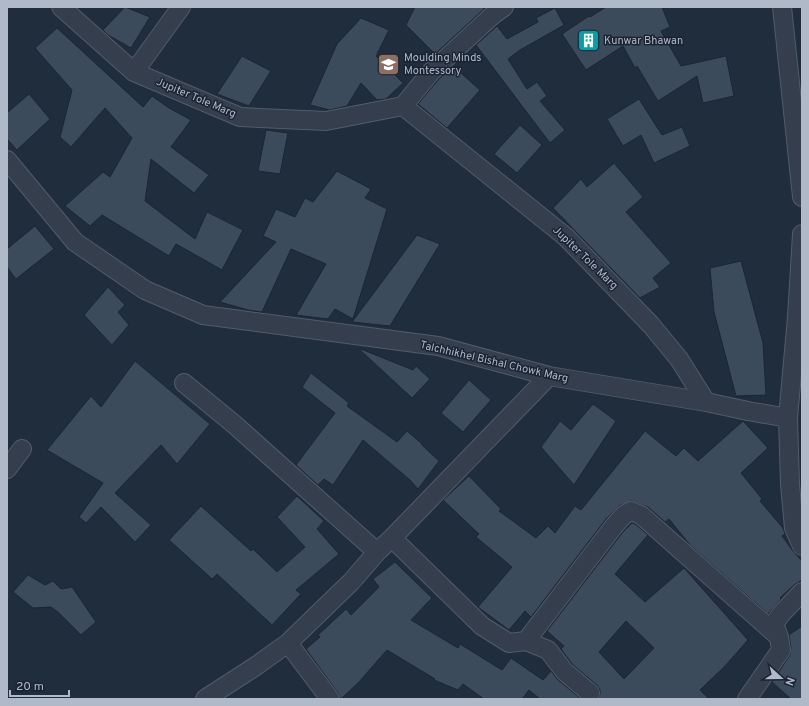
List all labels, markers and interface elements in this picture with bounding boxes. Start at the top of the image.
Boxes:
building icon: Kunwar Bhawan [575,28,601,54]
place label: Kunwar Bhawan [604,34,683,48]
school or university icon: Moulding Minds Montessory [375,51,401,77]
place label: Moulding Minds Montessory [404,51,482,78]
street label: Jupiter Tole Marg [154,75,238,121]
street label: Jupiter Tole Marg [549,223,621,293]
street label: Talchhikhel Bishal Chowk Marg [418,338,570,386]
north arrow [761,658,801,698]
scale bar [10,672,69,698]
text: N [781,675,797,687]
text: 20 m [16,679,44,695]

